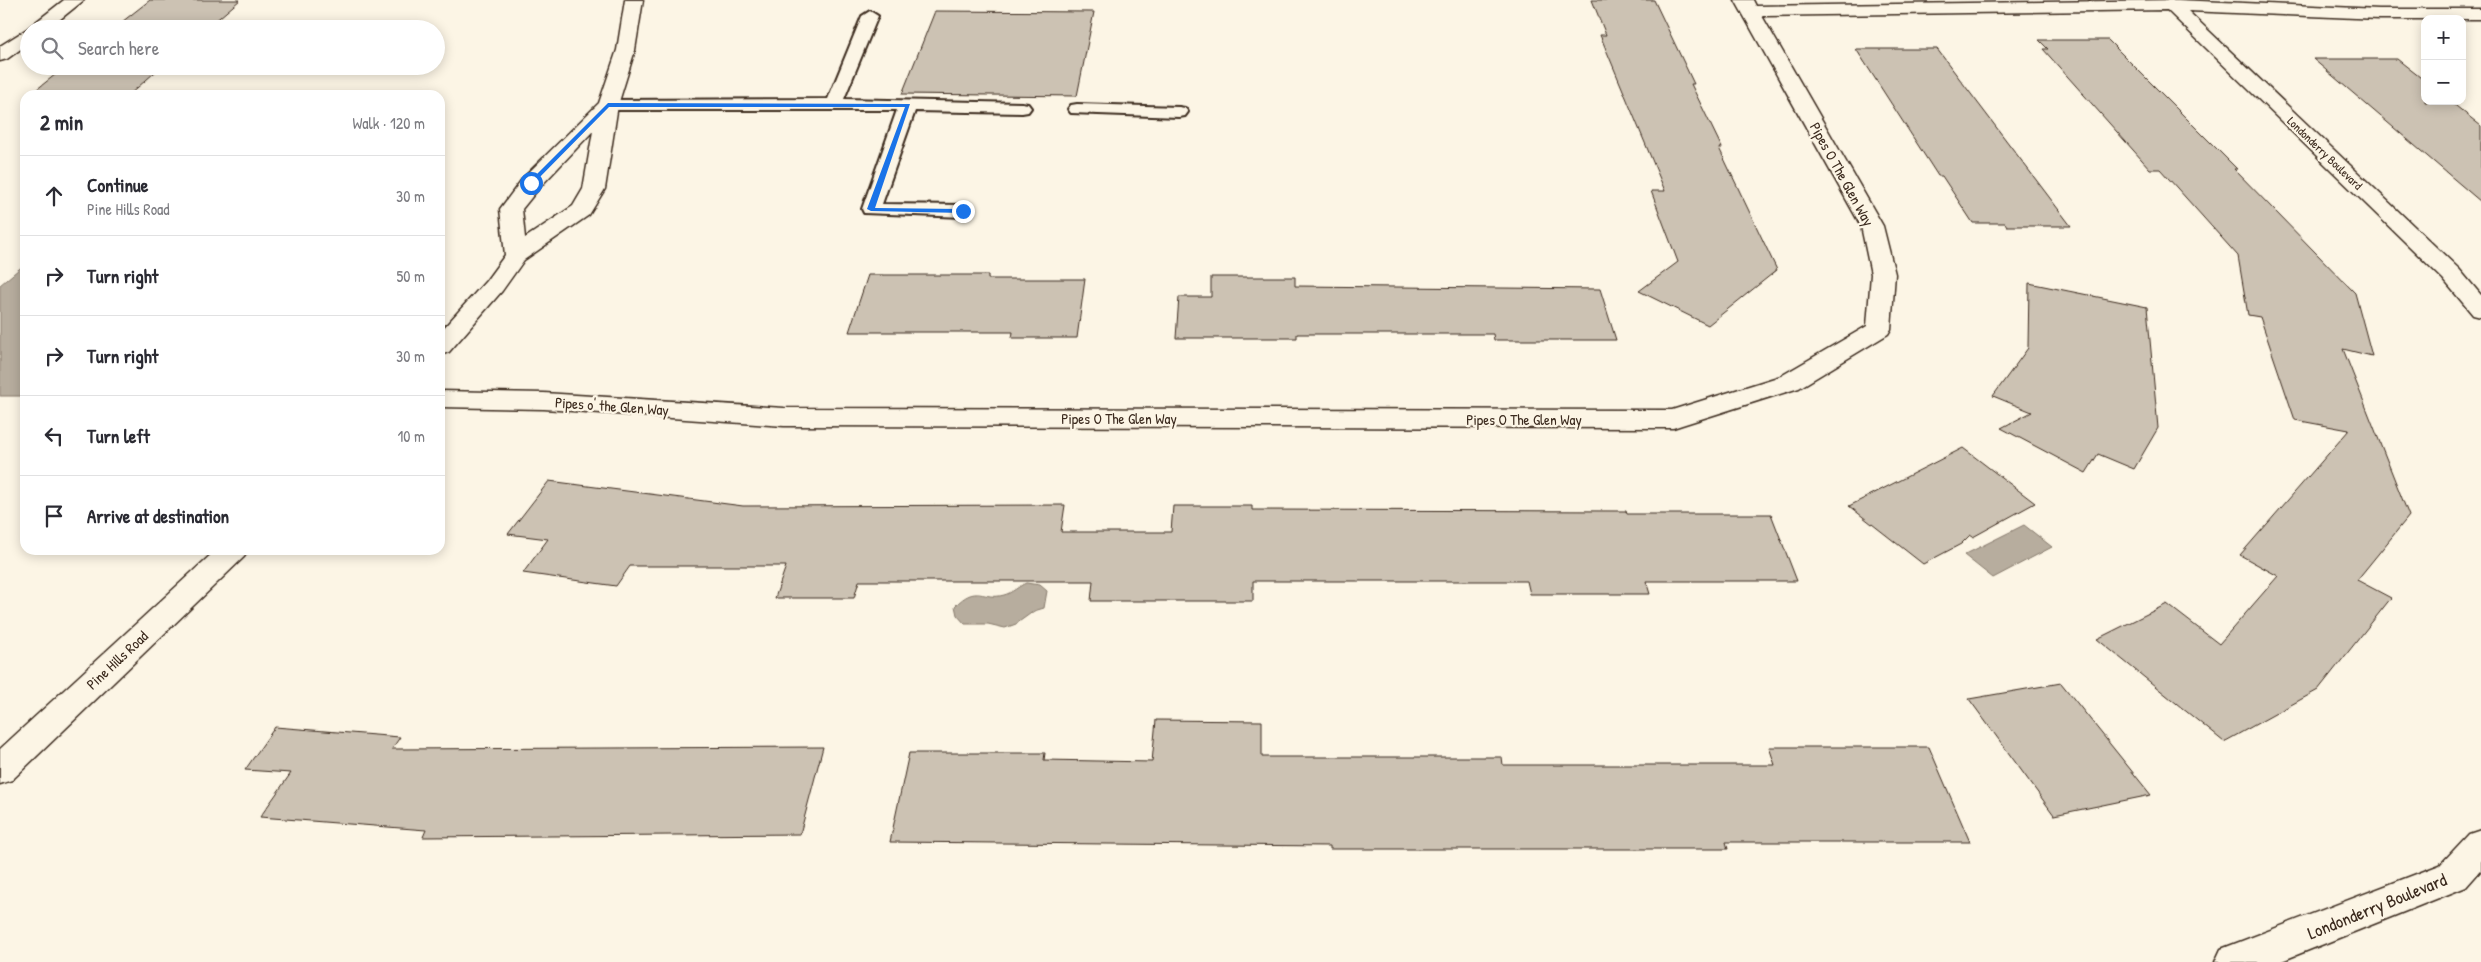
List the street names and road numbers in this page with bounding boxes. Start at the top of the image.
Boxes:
street label: Londonderry Boulevard [2284,113,2367,194]
street label: Pipes O The Glen Way [1805,118,1879,230]
street label: Pipes o' the Glen Way [554,392,670,420]
street label: Pipes O The Glen Way [1061,408,1177,429]
street label: Pipes O The Glen Way [1466,409,1582,430]
street label: Pine Hills Road [82,626,153,694]
street label: Londonderry Boulevard [2304,867,2450,945]

